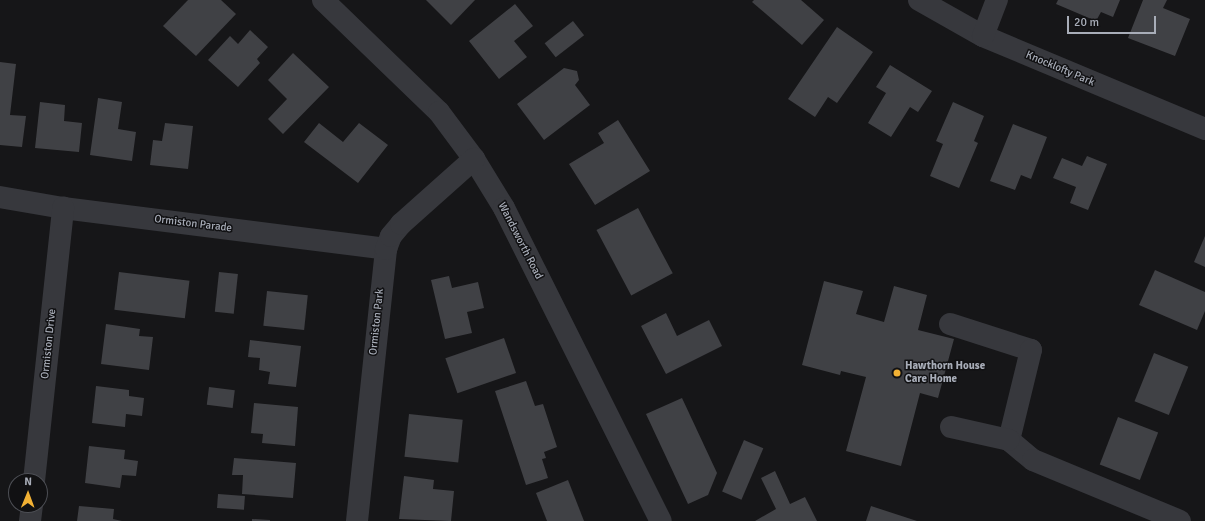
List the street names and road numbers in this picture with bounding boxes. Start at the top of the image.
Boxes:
street label: Knocklofty Park [1024,49,1096,89]
street label: Wandsworth Road [495,200,545,282]
street label: Ormiston Parade [153,213,233,235]
street label: Ormiston Park [367,288,387,356]
street label: Ormiston Drive [39,308,59,380]

